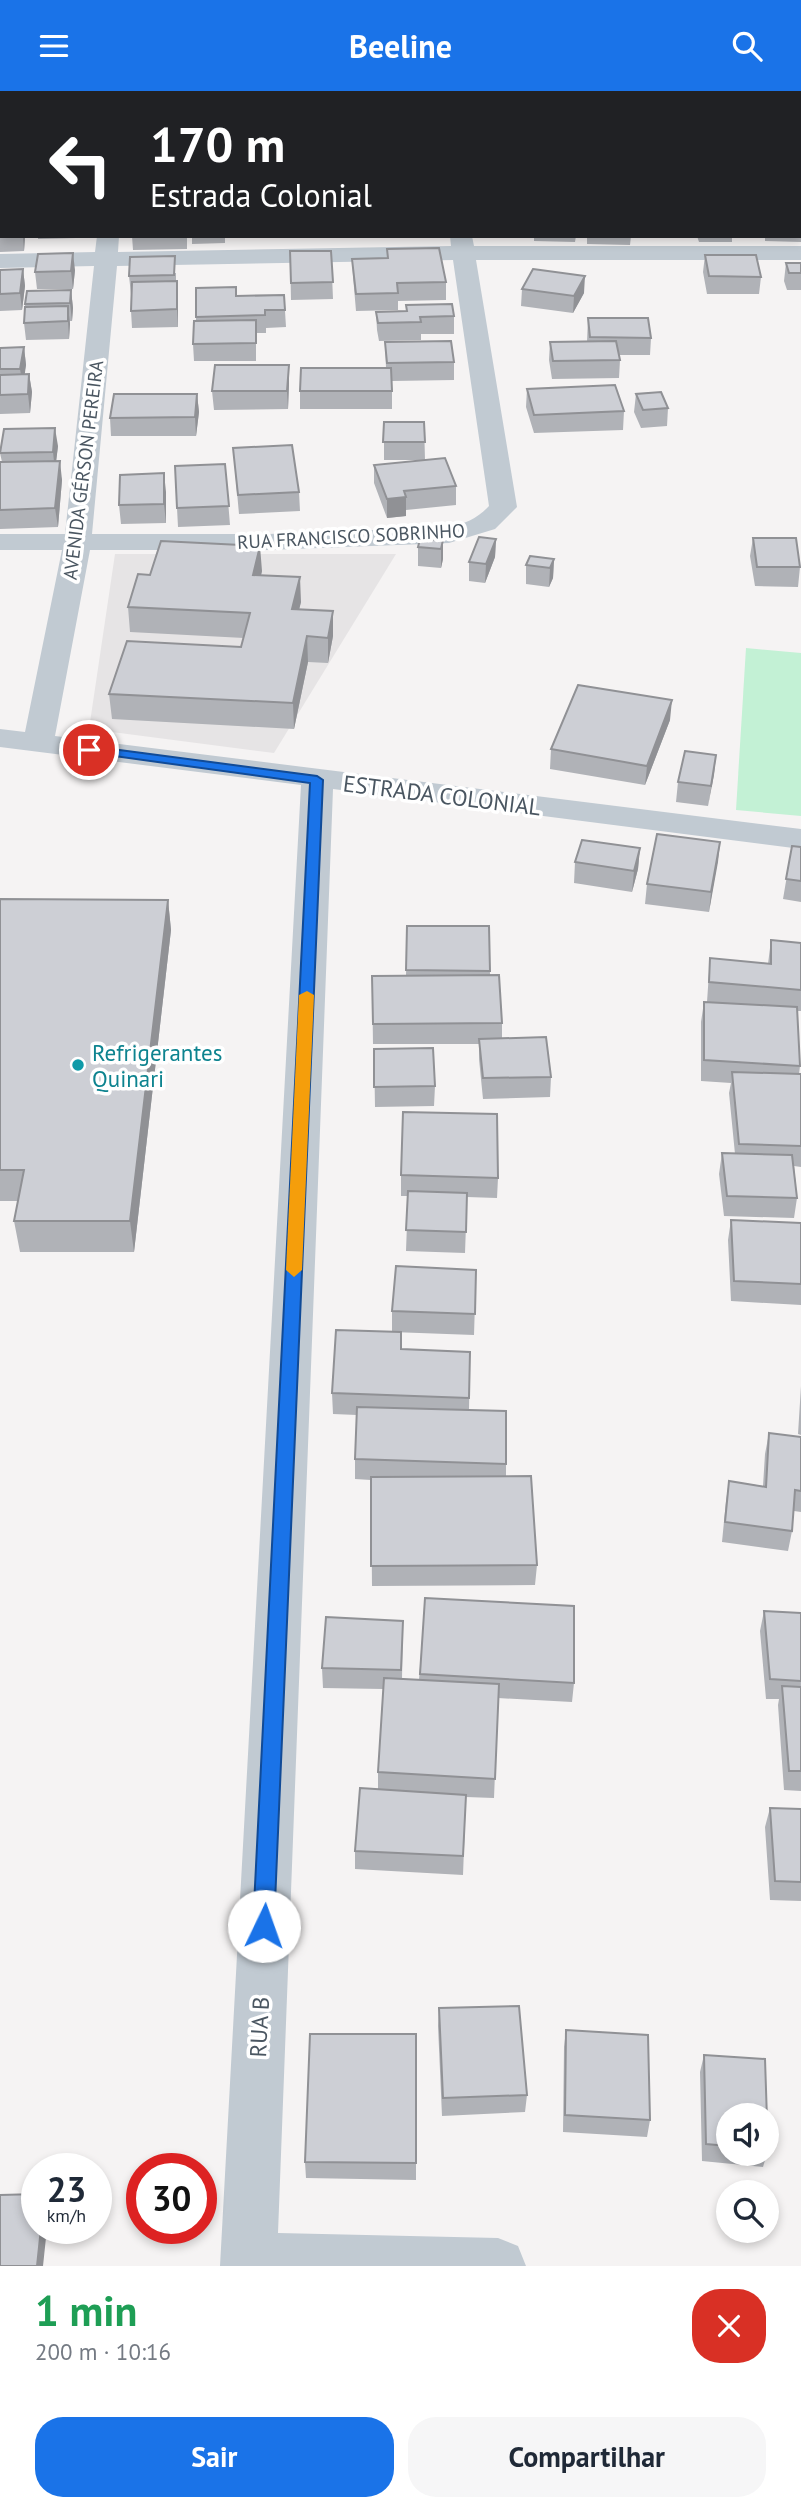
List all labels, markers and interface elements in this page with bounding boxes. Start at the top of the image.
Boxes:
text: Beeline [349,25,452,67]
icon: menu [35,27,73,65]
icon: search [728,27,766,65]
text: 170 m [150,112,285,176]
icon: left [35,119,126,210]
text: Estrada Colonial [150,174,372,216]
street label: AVENIDA GÉRSON PEREIRA [58,359,108,581]
street label: RUA FRANCISCO SOBRINHO [236,518,466,554]
pin [59,720,119,780]
icon: arrive [70,731,108,769]
street label: ESTRADA COLONIAL [342,768,543,822]
place label: Refrigerantes Quinari [92,1038,222,1093]
marker: Refrigerantes Quinari [70,1057,86,1073]
position arrow [227,1889,301,1963]
street label: RUA B [243,1996,275,2058]
map controls [716,2103,779,2243]
button: sound [716,2103,779,2166]
speed limit sign: 30 [126,2153,217,2244]
text: 23 [47,2166,86,2212]
button: search [716,2180,779,2243]
text: km/h [47,2204,86,2227]
text: 1 min [35,2283,137,2338]
button: close [692,2289,766,2363]
text: 200 m · 10:16 [35,2337,171,2366]
button: Sair [35,2417,394,2497]
button: Compartilhar [408,2417,766,2497]

